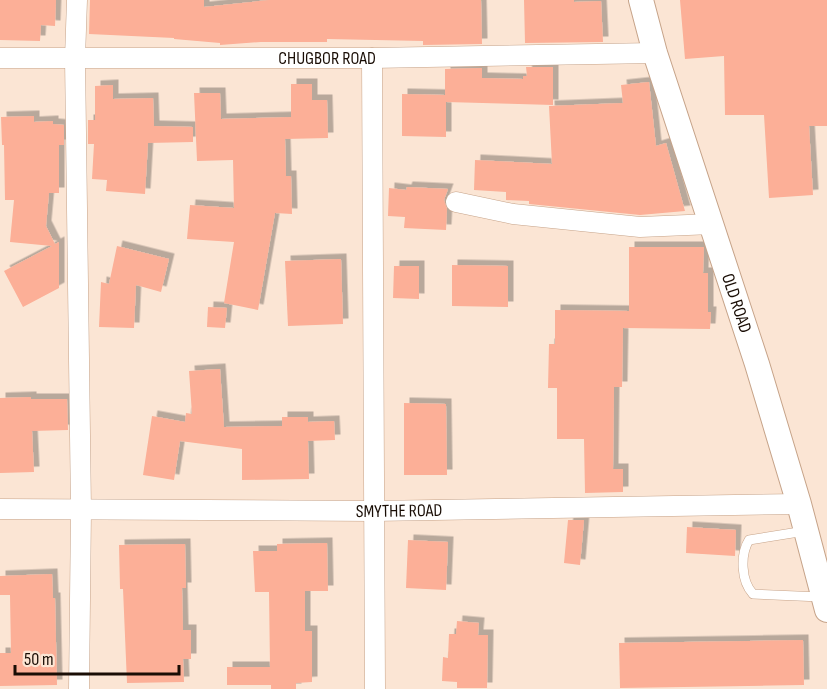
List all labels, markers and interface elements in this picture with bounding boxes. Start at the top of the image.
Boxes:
street label: CHUGBOR ROAD [278,48,376,69]
street label: OLD ROAD [717,271,756,335]
street label: SMYTHE ROAD [356,500,442,522]
scale bar [15,638,178,676]
text: 50 m [24,649,54,670]

